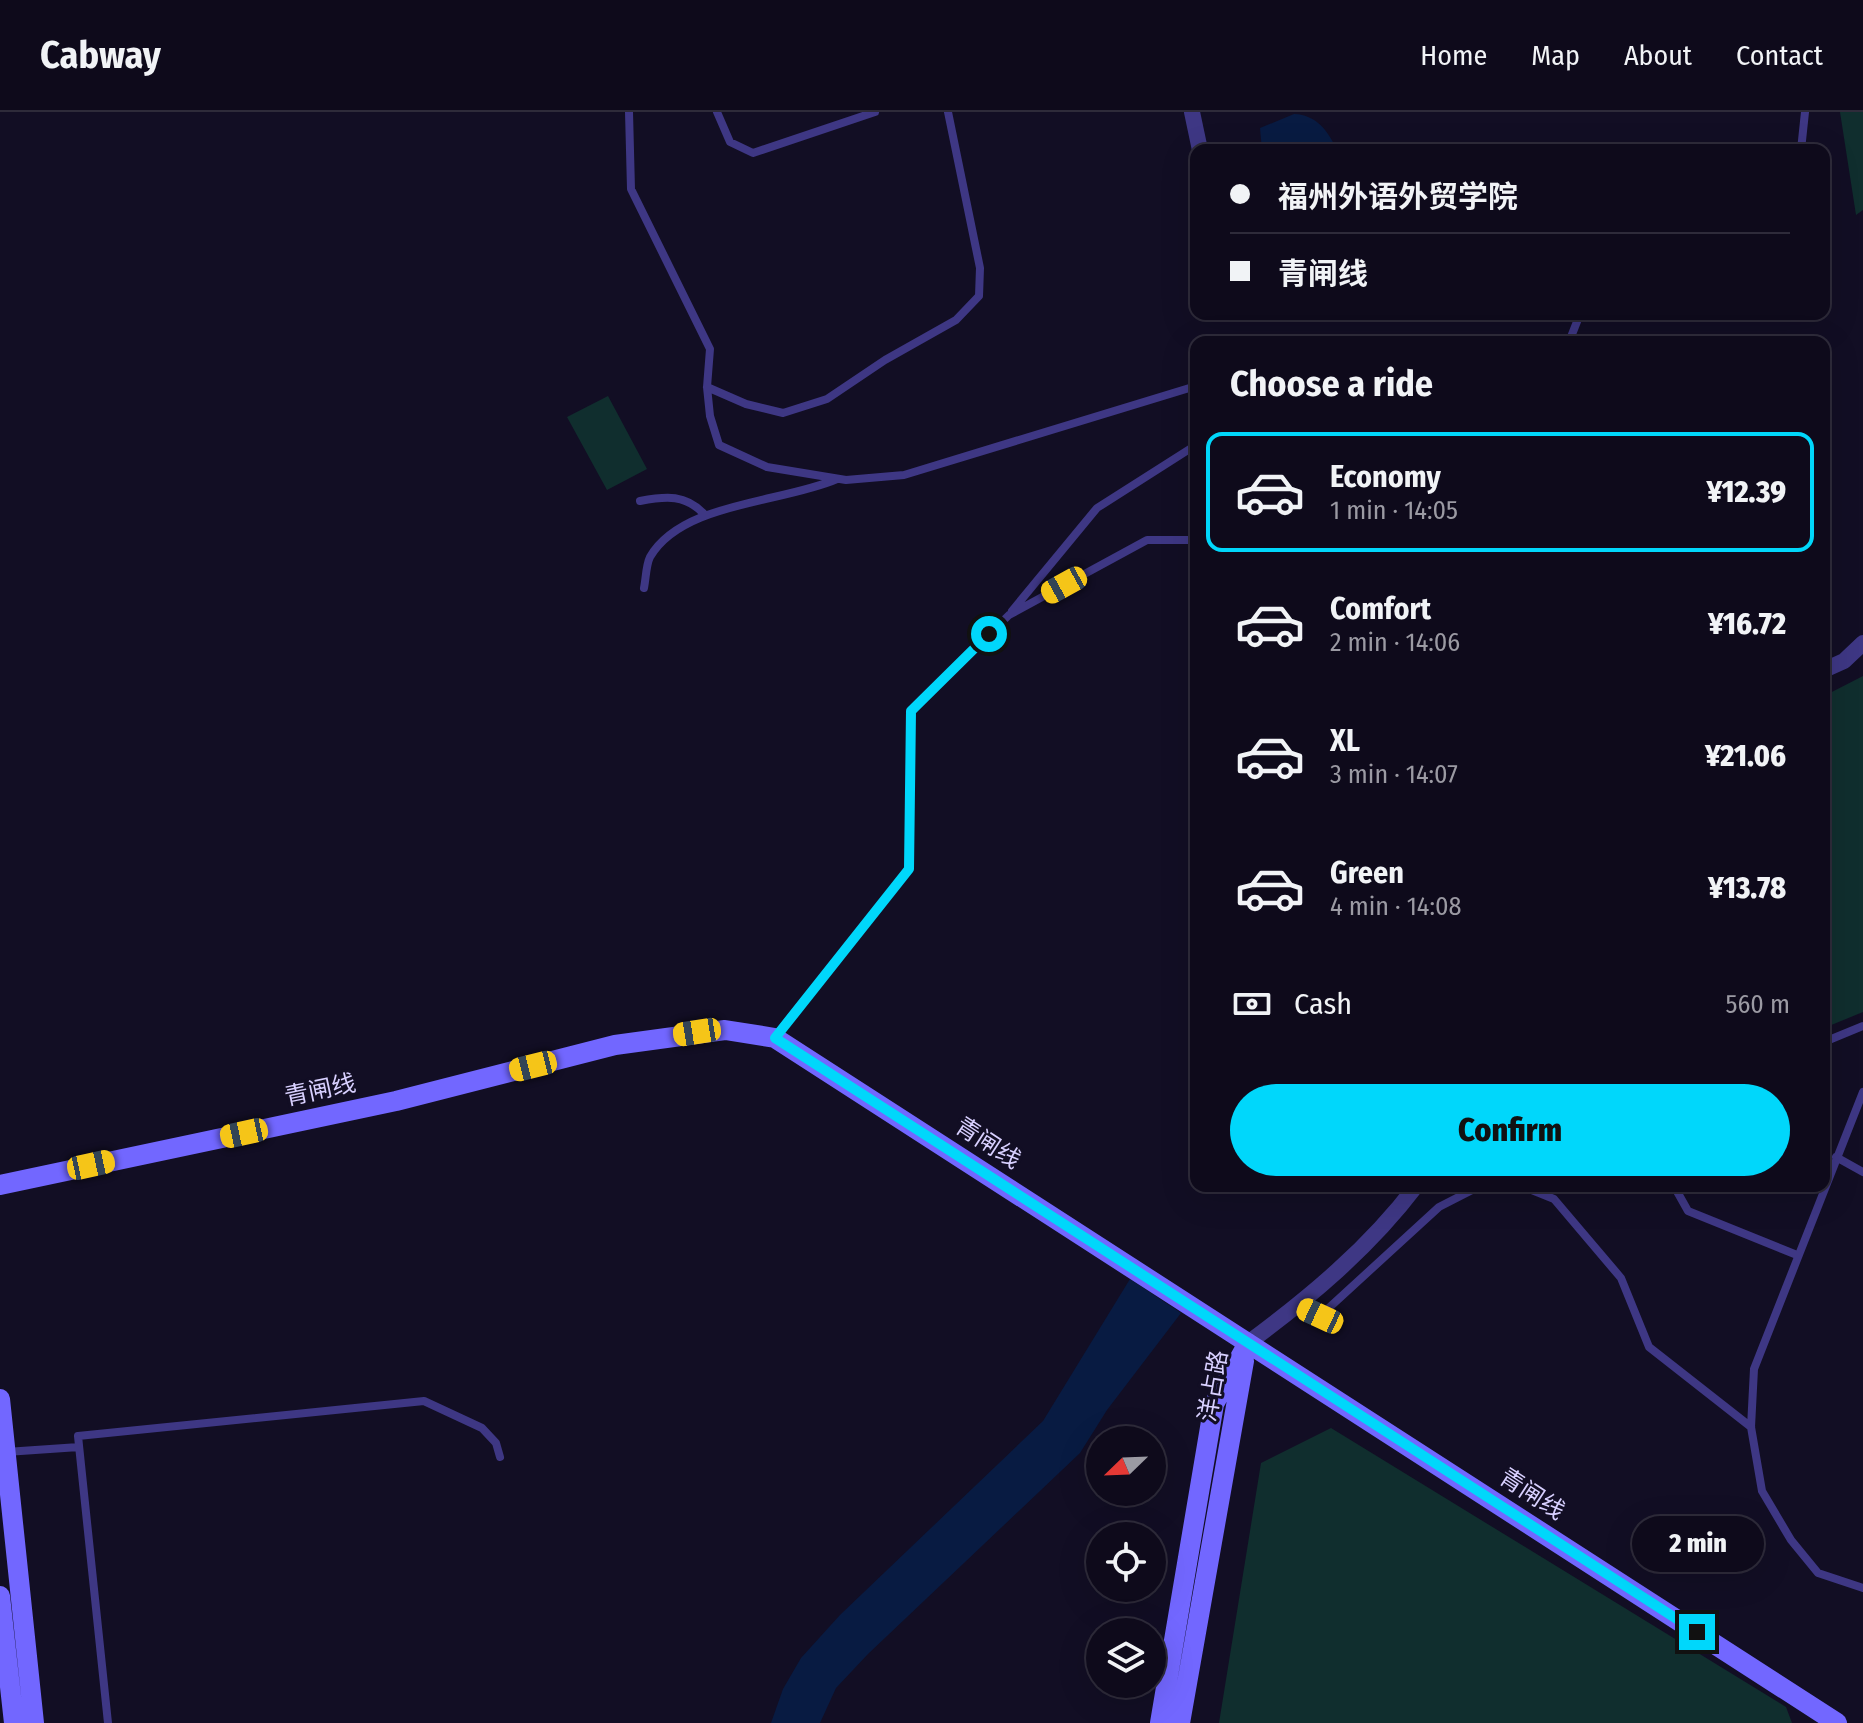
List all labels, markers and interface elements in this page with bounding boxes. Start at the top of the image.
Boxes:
text: Cabway [40,32,161,78]
text: Home [1420,39,1487,72]
text: Map [1531,39,1580,72]
text: About [1624,39,1692,72]
text: Contact [1736,39,1823,72]
text: 福州外语外贸学院 [1278,179,1518,215]
text: 青闸线 [1278,256,1368,292]
text: Choose a ride [1230,362,1433,406]
icon: car [1234,456,1306,528]
text: Economy [1330,459,1441,495]
text: ¥12.39 [1707,474,1786,510]
text: 1 min · 14:05 [1330,495,1458,526]
car [1037,563,1091,607]
icon: car [1234,588,1306,660]
text: Comfort [1330,591,1431,627]
text: ¥16.72 [1708,606,1786,642]
route start [971,616,1007,652]
text: 2 min · 14:06 [1330,627,1460,658]
icon: car [1234,720,1306,792]
text: XL [1330,723,1360,759]
text: ¥21.06 [1705,738,1786,774]
text: 3 min · 14:07 [1330,759,1458,790]
icon: car [1234,852,1306,924]
text: Green [1330,855,1404,891]
text: ¥13.78 [1708,870,1786,906]
text: 4 min · 14:08 [1330,891,1461,922]
icon: cash [1230,982,1274,1026]
text: Cash [1294,986,1352,1022]
text: 560 m [1726,989,1790,1020]
car [671,1016,723,1048]
car [507,1049,559,1083]
street label: 青闸线 [282,1069,358,1111]
button: Confirm [1230,1084,1790,1176]
street label: 青闸线 [950,1112,1026,1174]
car [218,1116,270,1150]
car [65,1148,117,1182]
car [1293,1295,1347,1337]
street label: 洋占路 [1193,1348,1233,1424]
north arrow [1086,1426,1166,1506]
map controls [1086,1426,1166,1698]
street label: 青闸线 [1494,1463,1570,1525]
callout: 2 min [1631,1516,1763,1572]
button: locate [1086,1522,1166,1602]
text: 2 min [1669,1528,1727,1559]
route end [1679,1614,1715,1650]
button: layers [1086,1618,1166,1698]

